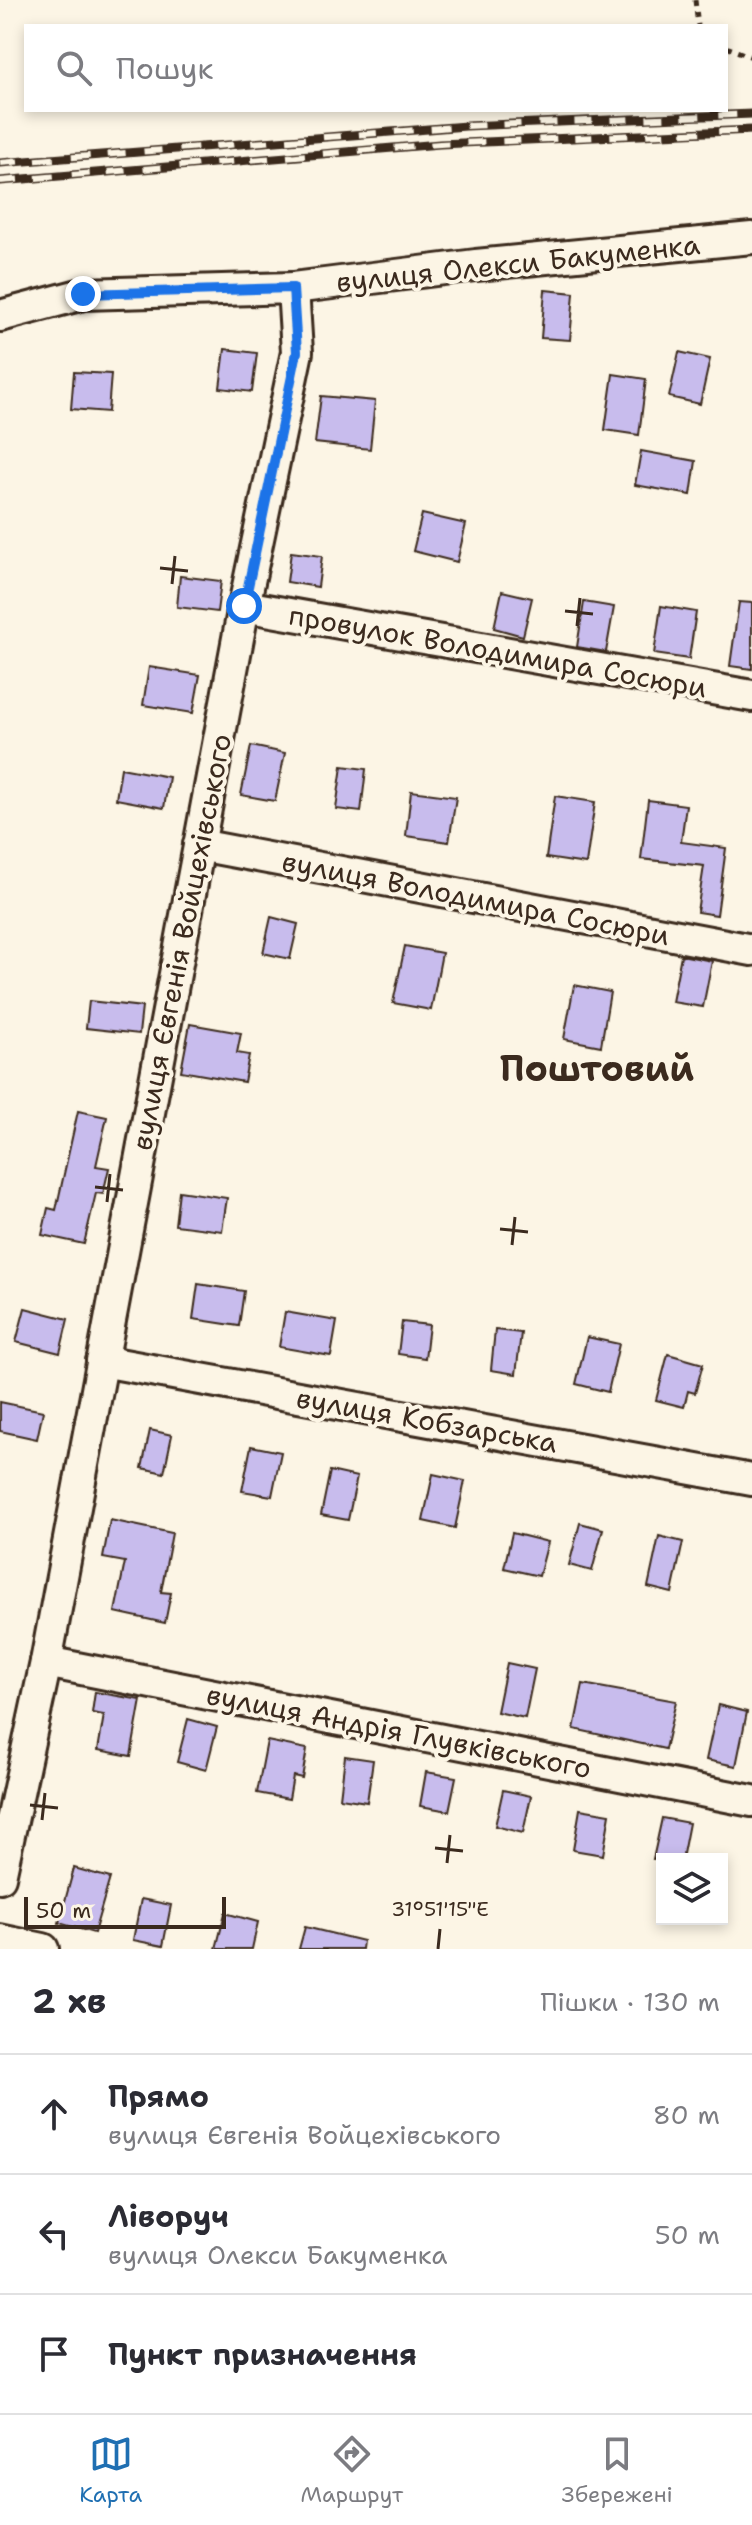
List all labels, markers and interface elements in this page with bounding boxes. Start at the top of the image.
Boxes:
search box [24,24,728,112]
icon: search [52,46,96,90]
text: Пошук [116,48,213,89]
street label: вулиця Олекси Бакуменка [334,225,702,301]
route end [65,276,101,312]
route start [226,588,262,624]
street label: провулок Володимира Сосюри [286,595,710,707]
street label: вулиця Євгенія Войцехівського [122,731,240,1153]
street label: вулиця Володимира Сосюри [279,842,673,954]
district label: Поштовий [500,1044,694,1093]
street label: вулиця Кобзарська [294,1378,560,1462]
street label: вулиця Андрія Глувківського [203,1675,595,1787]
map controls [656,1853,728,1925]
button: layers [656,1853,728,1925]
scale bar [24,1893,226,1929]
text: 50 m [36,1896,91,1925]
text: 31°51'15"E [391,1896,489,1922]
text: 2 хв [32,1978,106,2024]
text: Пішки · 130 m [540,1984,720,2019]
text: Прямо [108,2076,209,2117]
icon: ahead [32,2092,76,2136]
text: 80 m [653,2097,720,2132]
text: вулиця Євгенія Войцехівського [108,2117,501,2152]
text: Ліворуч [108,2196,229,2237]
icon: left [32,2212,76,2256]
text: 50 m [655,2217,720,2252]
text: вулиця Олекси Бакуменка [108,2237,447,2272]
icon: arrive [32,2332,76,2376]
text: Пункт призначення [108,2334,417,2375]
tab: Карта [79,2432,142,2509]
tab: Маршрут [300,2432,403,2509]
tab: Збережені [561,2432,673,2509]

